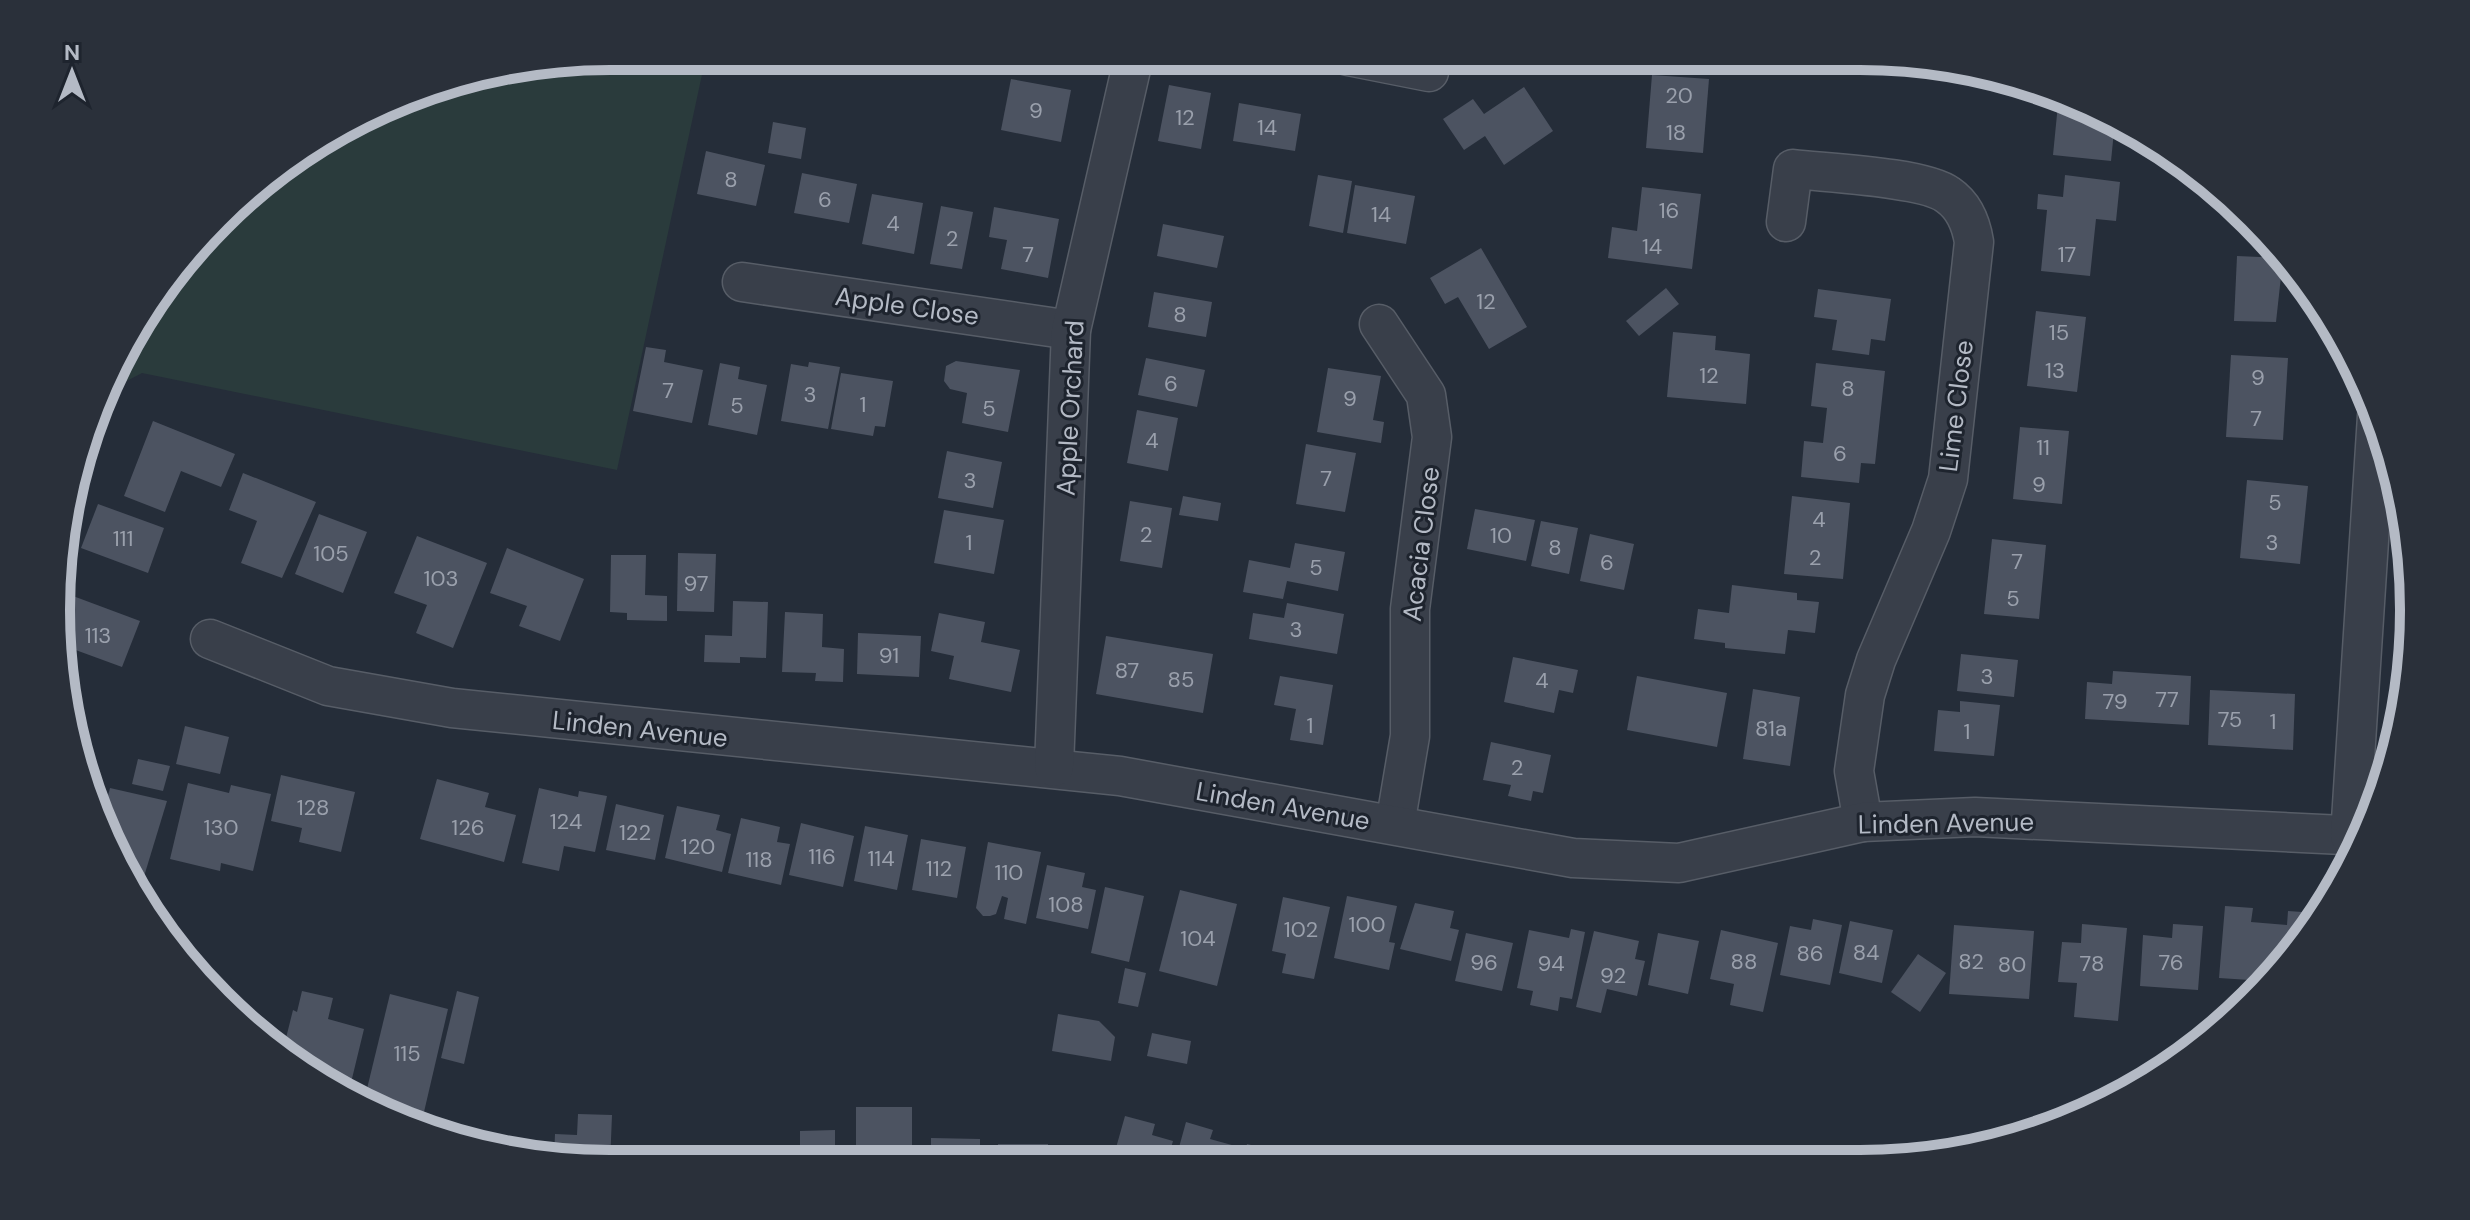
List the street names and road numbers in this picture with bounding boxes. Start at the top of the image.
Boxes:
street label: Apple Close [833,279,981,333]
street label: Apple Orchard [1048,319,1092,497]
street label: Lime Close [1931,338,1981,474]
street label: Acacia Close [1395,465,1447,623]
street label: Linden Avenue [551,703,729,755]
street label: Linden Avenue [1193,774,1373,838]
street label: Linden Avenue [1858,804,2034,842]

